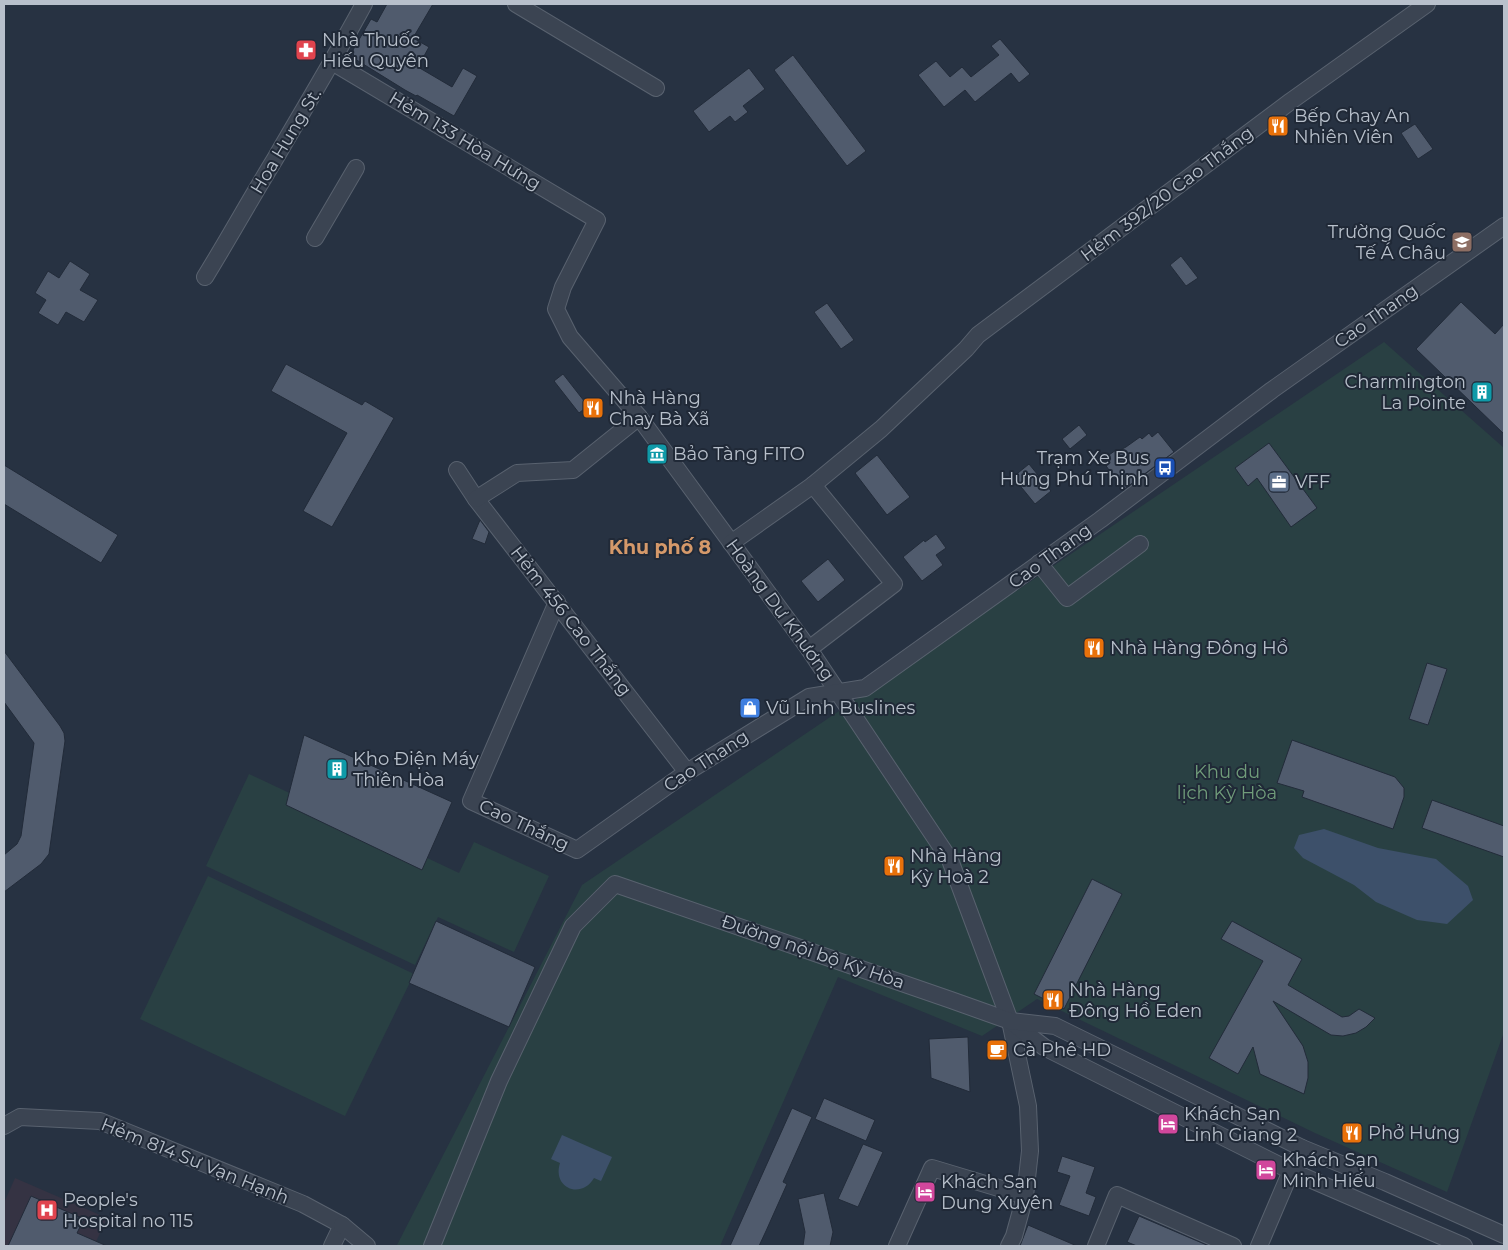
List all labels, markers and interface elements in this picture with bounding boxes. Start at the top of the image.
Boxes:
place label: Nhà Thuốc Hiếu Quyên [322,29,429,72]
pharmacy icon: Nhà Thuốc Hiếu Quyên [294,38,318,62]
street label: Hoa Hung St. [246,84,326,198]
street label: Hẻm 133 Hòa Hưng [385,87,545,195]
place label: Bếp Chay An Nhiên Viên [1294,105,1410,148]
restaurant icon: Bếp Chay An Nhiên Viên [1266,114,1290,138]
street label: Hẻm 392/20 Cao Thắng [1076,122,1258,266]
place label: Trường Quốc Tế Á Châu [1328,221,1446,264]
school or university icon: Trường Quốc Tế Á Châu [1450,230,1474,254]
street label: Cao Thang [1330,279,1422,353]
place label: Charmington La Pointe [1345,371,1466,414]
building icon: Charmington La Pointe [1470,380,1494,404]
place label: Nhà Hàng Chay Bà Xã [609,387,710,430]
restaurant icon: Nhà Hàng Chay Bà Xã [581,396,605,420]
museum icon: Bảo Tàng FITO [645,442,669,466]
place label: Bảo Tàng FITO [673,443,805,465]
place label: Trạm Xe Bus Hưng Phú Thịnh [1000,447,1149,490]
bus stop icon: Trạm Xe Bus Hưng Phú Thịnh [1153,456,1177,480]
office icon: VFF [1267,470,1291,494]
place label: VFF [1295,471,1330,493]
street label: Cao Thang [1004,519,1096,593]
street label: Hoàng Dư Khương [721,535,839,685]
district label: Khu phố 8 [609,536,711,559]
street label: Hẻm 456 Cao Thắng [506,542,636,700]
restaurant icon: Nhà Hàng Đông Hồ [1082,636,1106,660]
place label: Nhà Hàng Đông Hồ [1110,637,1288,659]
shop icon: Vũ Linh Buslines [738,696,762,720]
place label: Vũ Linh Buslines [766,697,915,719]
street label: Cao Thang [659,725,753,797]
place label: Kho Điện Máy Thiên Hòa [353,748,479,791]
building icon: Kho Điện Máy Thiên Hòa [325,757,349,781]
park label: Khu du lịch Kỳ Hòa [1177,761,1277,804]
street label: Cao Thắng [475,795,573,855]
place label: Nhà Hàng Kỳ Hoà 2 [910,845,1002,888]
restaurant icon: Nhà Hàng Kỳ Hoà 2 [882,854,906,878]
street label: Đường nội bộ Kỳ Hòa [719,910,907,994]
place label: Nhà Hàng Đông Hồ Eden [1069,979,1202,1022]
restaurant icon: Nhà Hàng Đông Hồ Eden [1041,988,1065,1012]
cafe icon: Cà Phê HD [985,1038,1009,1062]
place label: Cà Phê HD [1013,1039,1111,1061]
place label: Khách Sạn Linh Giang 2 [1184,1103,1297,1146]
hotel icon: Khách Sạn Linh Giang 2 [1156,1112,1180,1136]
street label: Hẻm 814 Sư Vạn Hạnh [98,1113,292,1209]
restaurant icon: Phở Hưng [1340,1121,1364,1145]
place label: Phở Hưng [1368,1122,1460,1144]
place label: Khách Sạn Minh Hiếu [1282,1149,1378,1192]
hotel icon: Khách Sạn Minh Hiếu [1254,1158,1278,1182]
place label: Khách Sạn Dung Xuyên [941,1171,1053,1214]
hotel icon: Khách Sạn Dung Xuyên [913,1180,937,1204]
place label: People's Hospital no 115 [63,1189,193,1232]
hospital icon: People's Hospital no 115 [35,1198,59,1222]

